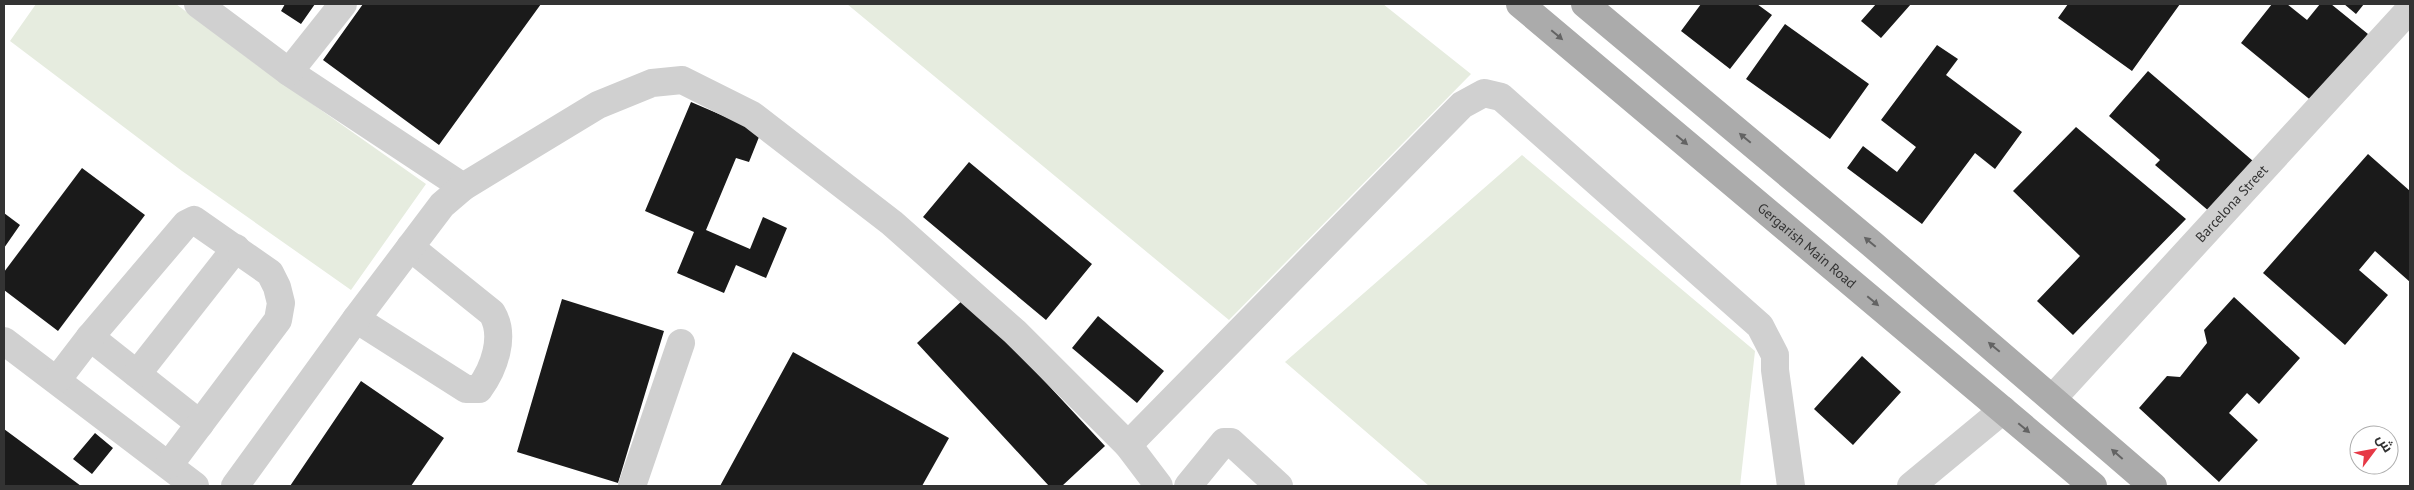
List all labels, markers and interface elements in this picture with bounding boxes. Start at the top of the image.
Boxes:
one-way arrow [1551,30,1564,41]
one-way arrow [1740,132,1752,144]
one-way arrow [1675,134,1688,145]
street label: Barcelona Street [2191,161,2272,246]
street label: Gergarish Main Road [1754,199,1860,292]
one-way arrow [1864,237,1877,248]
one-way arrow [1866,295,1879,306]
one-way arrow [1988,342,2001,353]
one-way arrow [2018,422,2030,433]
north arrow [2349,425,2399,475]
text: ش [2373,431,2397,456]
one-way arrow [2111,448,2123,460]

